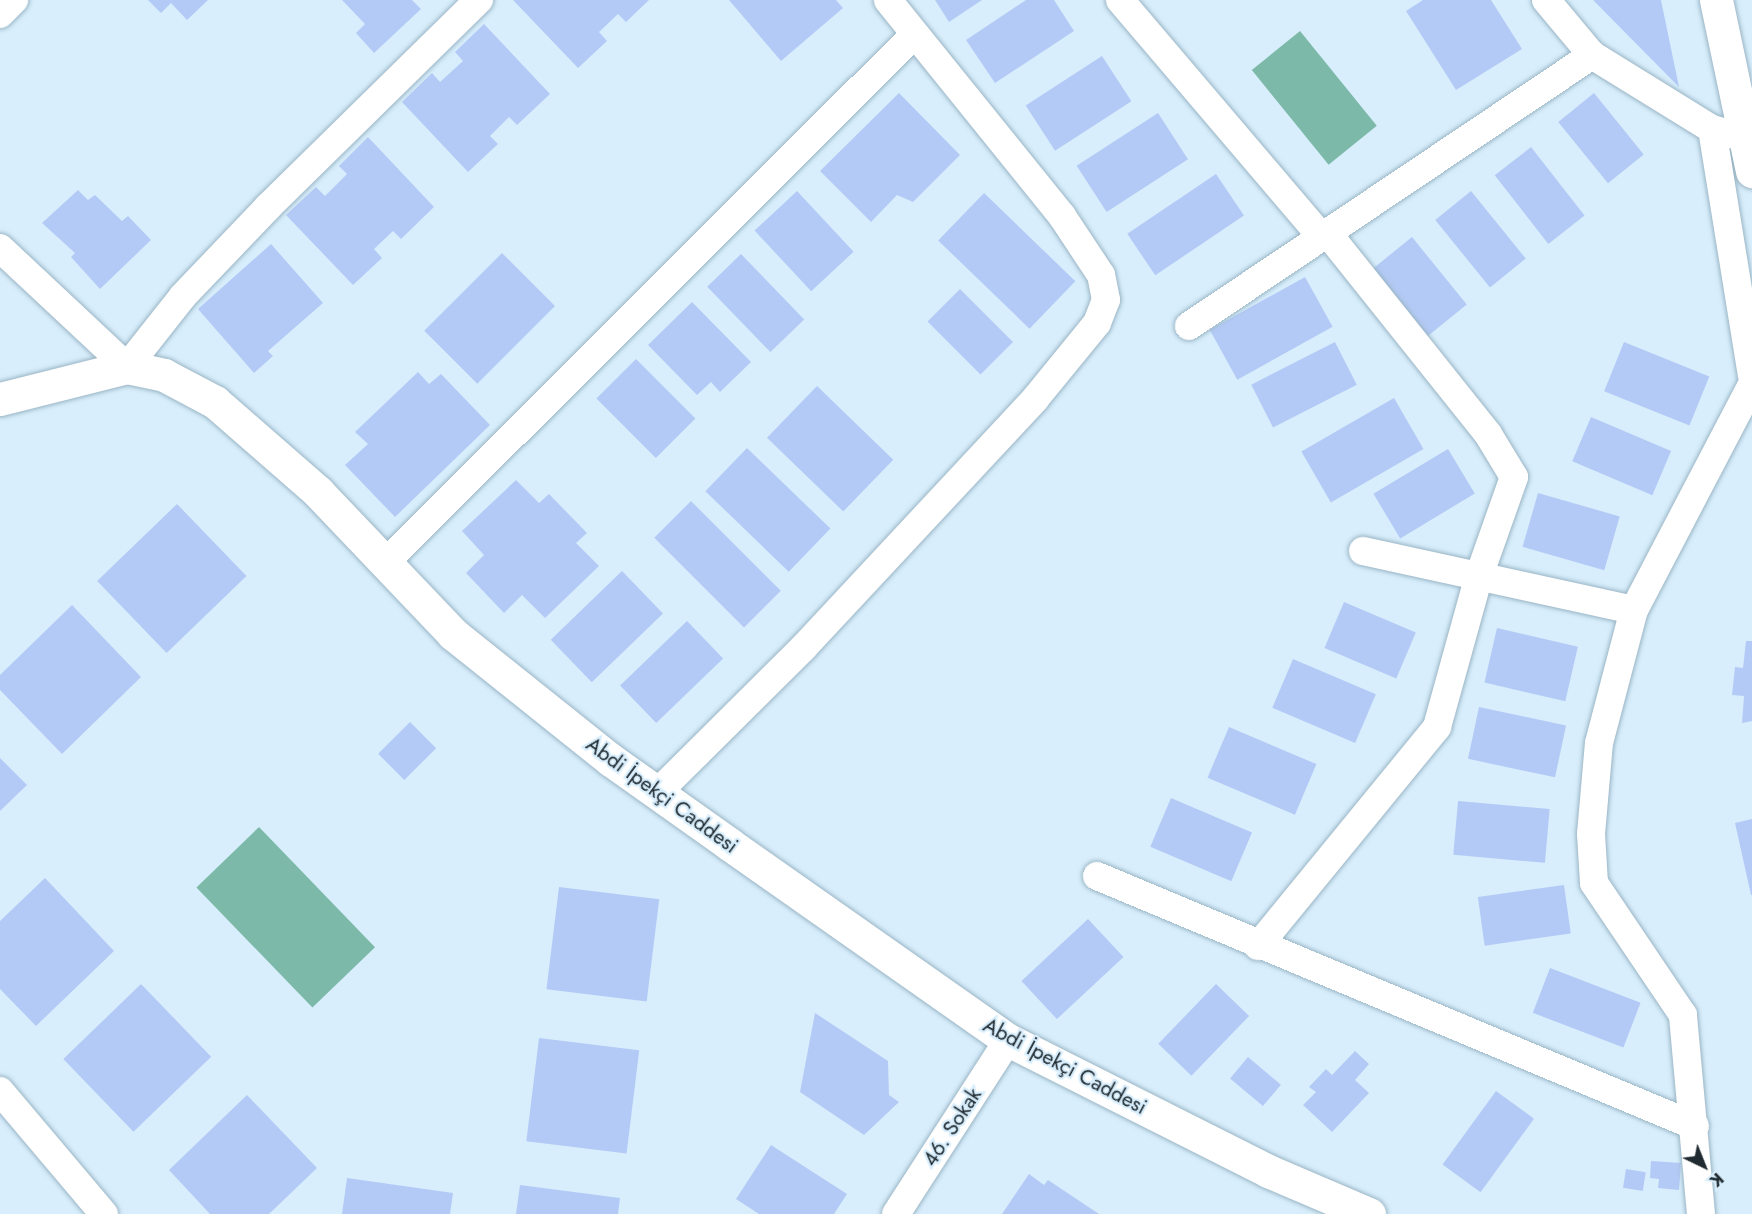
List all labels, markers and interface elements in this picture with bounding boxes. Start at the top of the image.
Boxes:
street label: Abdi İpekçi Caddesi [581,732,743,858]
street label: Abdi İpekçi Caddesi [979,1012,1151,1120]
street label: 46. Sokak [917,1083,987,1171]
north arrow [1674,1136,1734,1196]
text: K [1705,1167,1729,1192]

